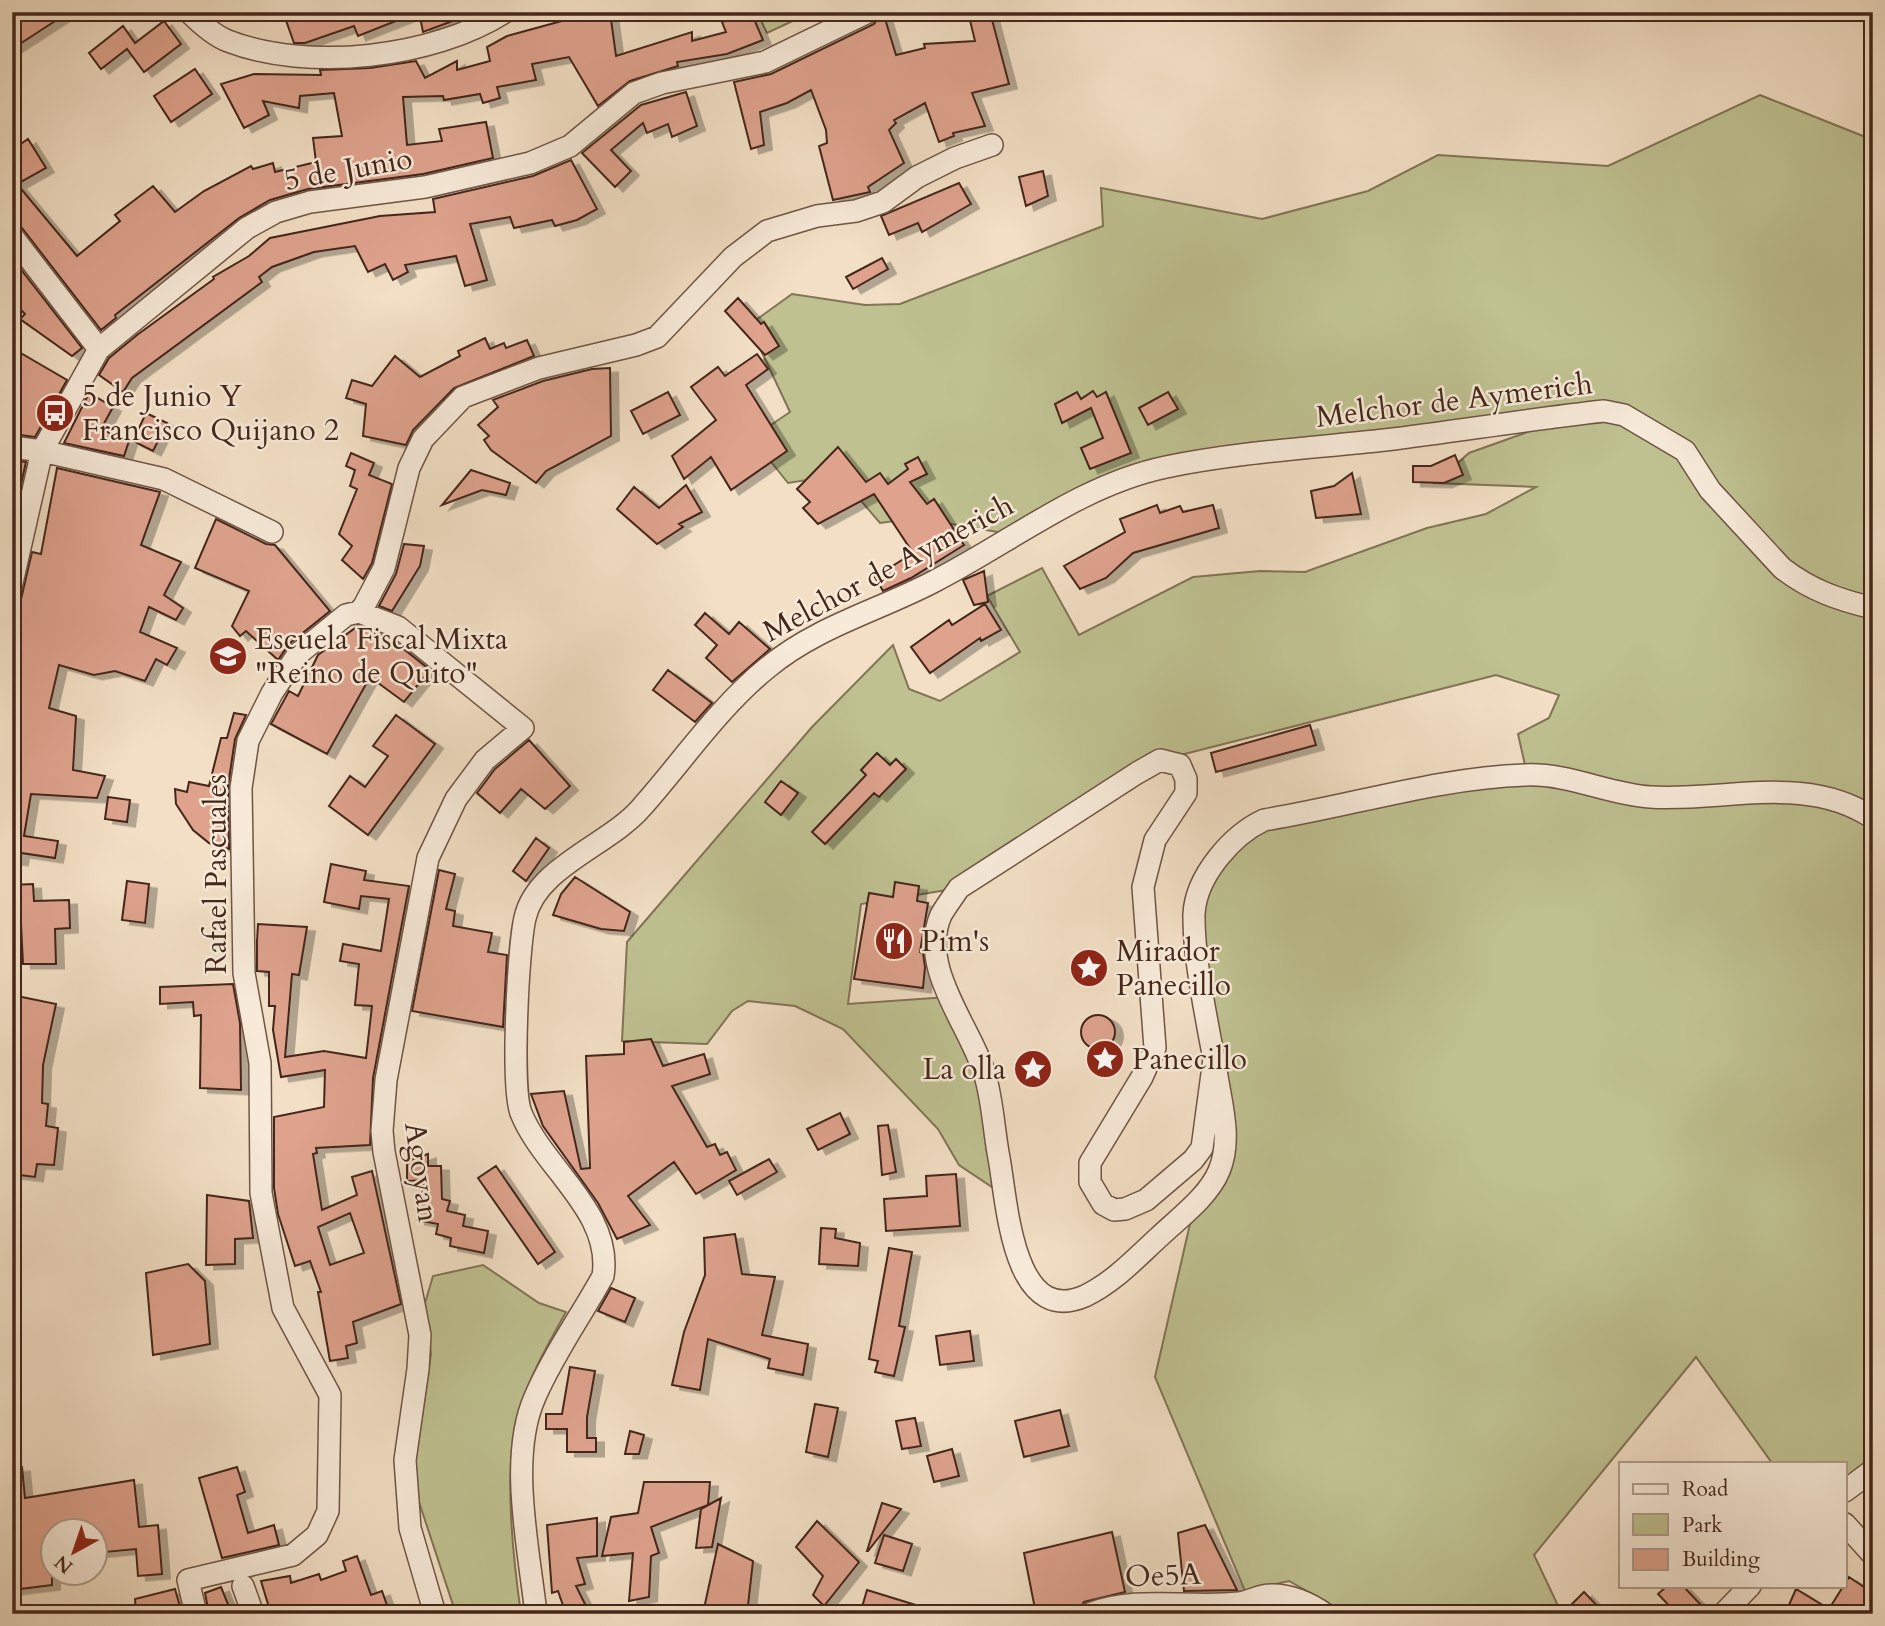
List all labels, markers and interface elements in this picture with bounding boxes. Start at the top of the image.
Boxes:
street label: 5 de Junio [281,138,415,201]
street label: Melchor de Aymerich [1313,363,1595,438]
place label: 5 de Junio Y Francisco Quijano 2 [82,376,339,451]
bus stop icon: 5 de Junio Y Francisco Quijano 2 [34,392,76,434]
street label: Melchor de Aymerich [756,485,1021,652]
place label: Escuela Fiscal Mixta "Reino de Quito" [255,619,508,694]
school or university icon: Escuela Fiscal Mixta "Reino de Quito" [207,635,249,677]
street label: Rafael Pascuales [196,774,237,974]
restaurant icon: Pim's [873,920,915,962]
place label: Pim's [921,921,989,962]
place label: Mirador Panecillo [1116,931,1231,1006]
place icon: Mirador Panecillo [1068,947,1110,989]
place icon: Panecillo [1084,1038,1126,1080]
place label: Panecillo [1132,1039,1247,1080]
place icon: La olla [1012,1048,1054,1090]
place label: La olla [922,1049,1006,1090]
street label: Agoyan [394,1120,449,1225]
legend [1619,1462,1846,1588]
text: Road [1682,1475,1728,1504]
text: Park [1682,1511,1723,1540]
north arrow [38,1518,108,1588]
text: Building [1682,1545,1760,1574]
text: N [49,1549,78,1580]
street label: Oe5A [1124,1554,1202,1597]

